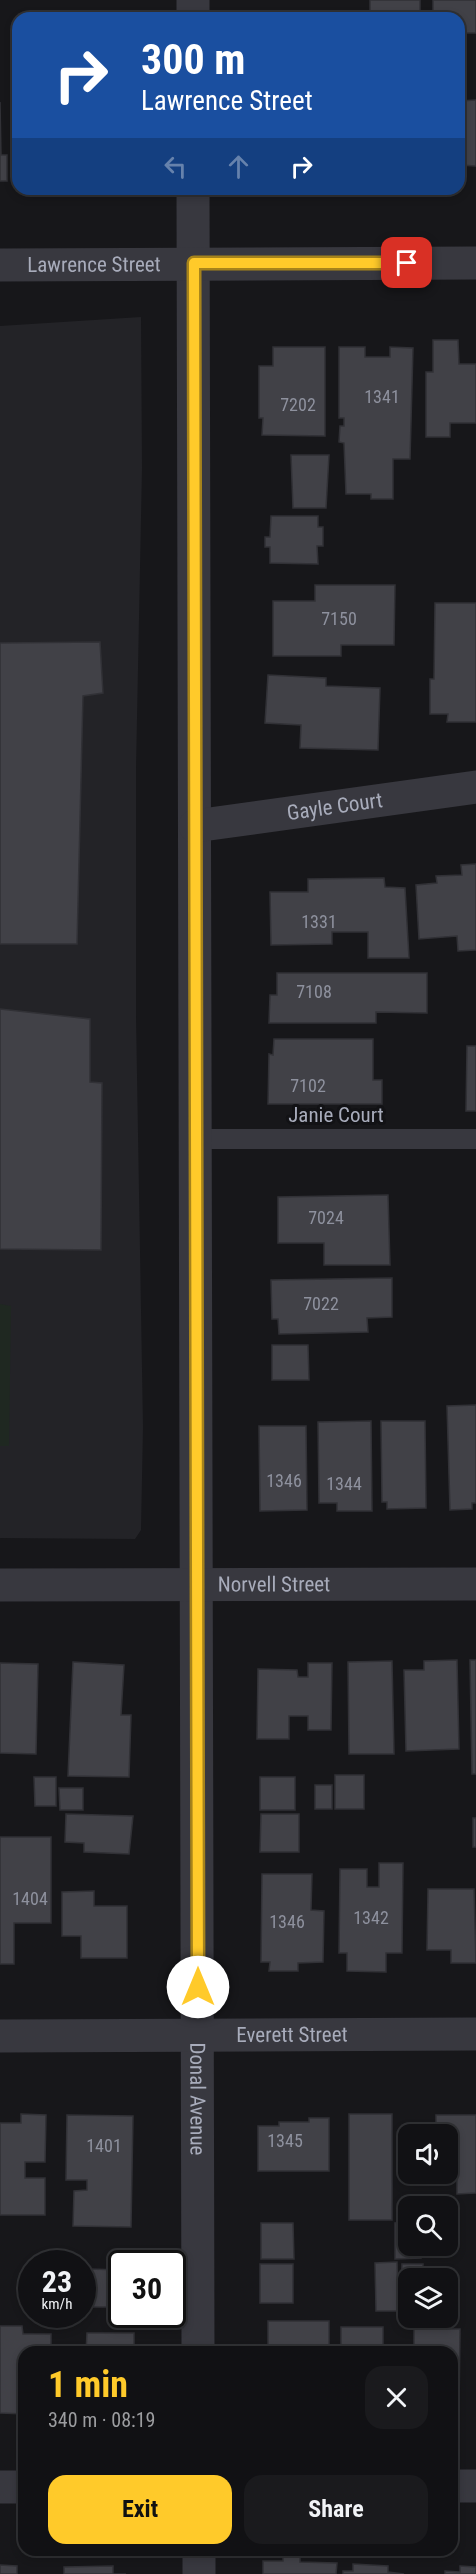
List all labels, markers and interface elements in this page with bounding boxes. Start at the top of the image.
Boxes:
text: 300 m [141,35,246,84]
icon: right [42,36,120,114]
text: Lawrence Street [141,85,313,117]
icon: left [159,150,192,183]
icon: ahead [222,150,255,183]
icon: right [285,150,318,183]
pin [381,237,432,288]
icon: arrive [390,246,423,279]
street label: Lawrence Street [27,252,161,277]
house number: 1341 [364,386,400,407]
house number: 7202 [280,394,316,415]
house number: 7150 [321,608,357,629]
street label: Gayle Court [285,788,384,825]
house number: 1331 [301,911,337,932]
house number: 7108 [296,981,332,1002]
house number: 7102 [290,1075,326,1096]
street label: Janie Court [288,1103,384,1127]
house number: 7024 [308,1207,344,1228]
house number: 7022 [303,1293,339,1314]
house number: 1346 [266,1470,302,1491]
house number: 1344 [326,1473,362,1494]
street label: Norvell Street [218,1572,330,1597]
house number: 1404 [12,1888,48,1909]
house number: 1342 [353,1907,389,1928]
house number: 1346 [269,1911,305,1932]
position arrow [166,1955,230,2019]
street label: Everett Street [236,2023,348,2047]
street label: Donal Avenue [185,2043,210,2156]
map controls [398,2124,458,2328]
button: sound [398,2124,458,2184]
house number: 1345 [267,2130,303,2151]
house number: 1401 [86,2135,122,2156]
button: search [398,2196,458,2256]
speed limit sign: 30 [108,2250,186,2328]
text: 23 [42,2264,72,2299]
button: layers [398,2268,458,2328]
text: km/h [42,2295,72,2313]
text: 1 min [48,2364,128,2406]
button: close [365,2366,428,2429]
text: 340 m · 08:19 [48,2408,155,2432]
button: Exit [48,2475,232,2544]
button: Share [244,2475,428,2544]

